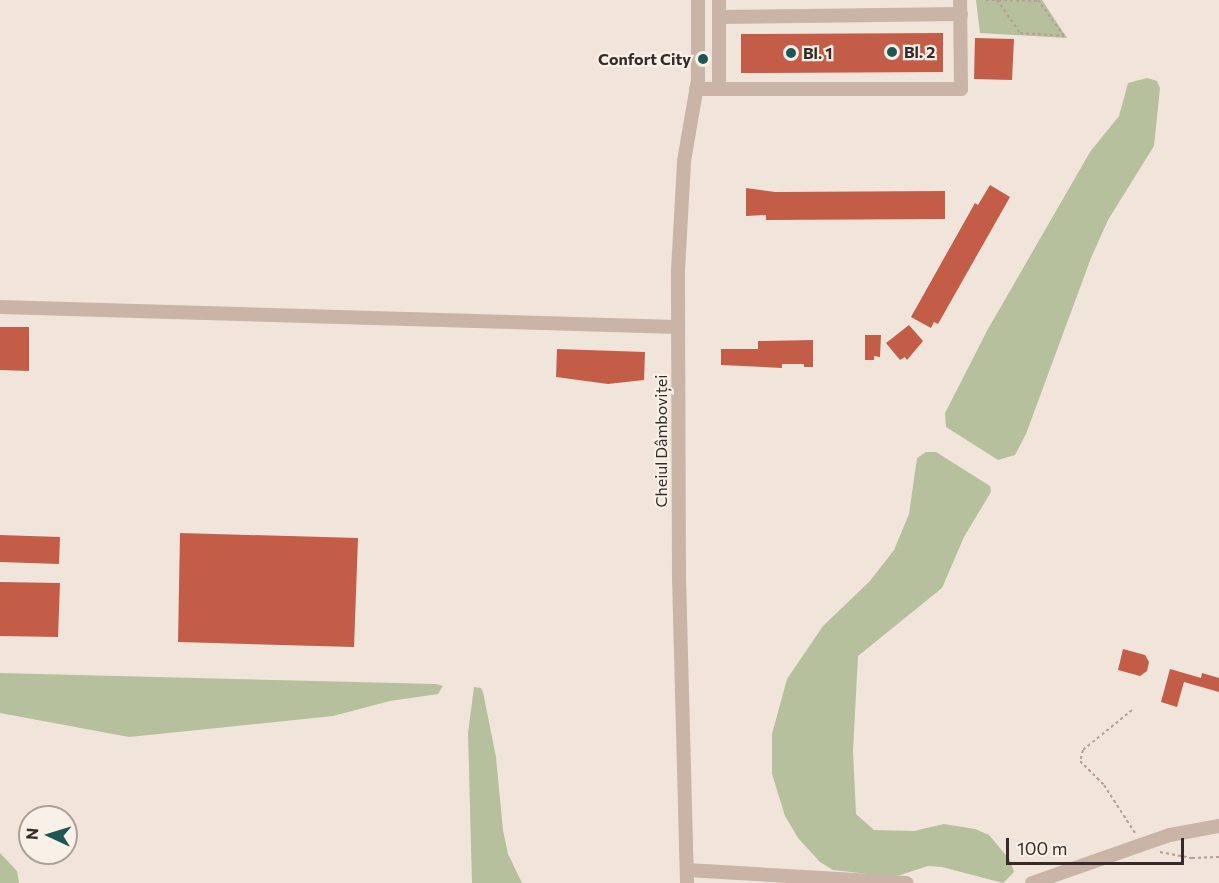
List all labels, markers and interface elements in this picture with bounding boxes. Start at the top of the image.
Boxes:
place label: Bl. 2 [904,42,935,62]
place label: Bl. 1 [803,43,832,63]
marker: Bl. 2 [885,45,899,59]
marker: Bl. 1 [784,46,798,60]
place label: Confort City [598,49,691,69]
marker: Confort City [696,52,710,66]
street label: Cheiul Dâmboviței [651,375,671,507]
north arrow [18,805,78,865]
scale bar [1009,826,1188,864]
text: N [22,827,41,840]
text: 100 m [1017,837,1067,859]

